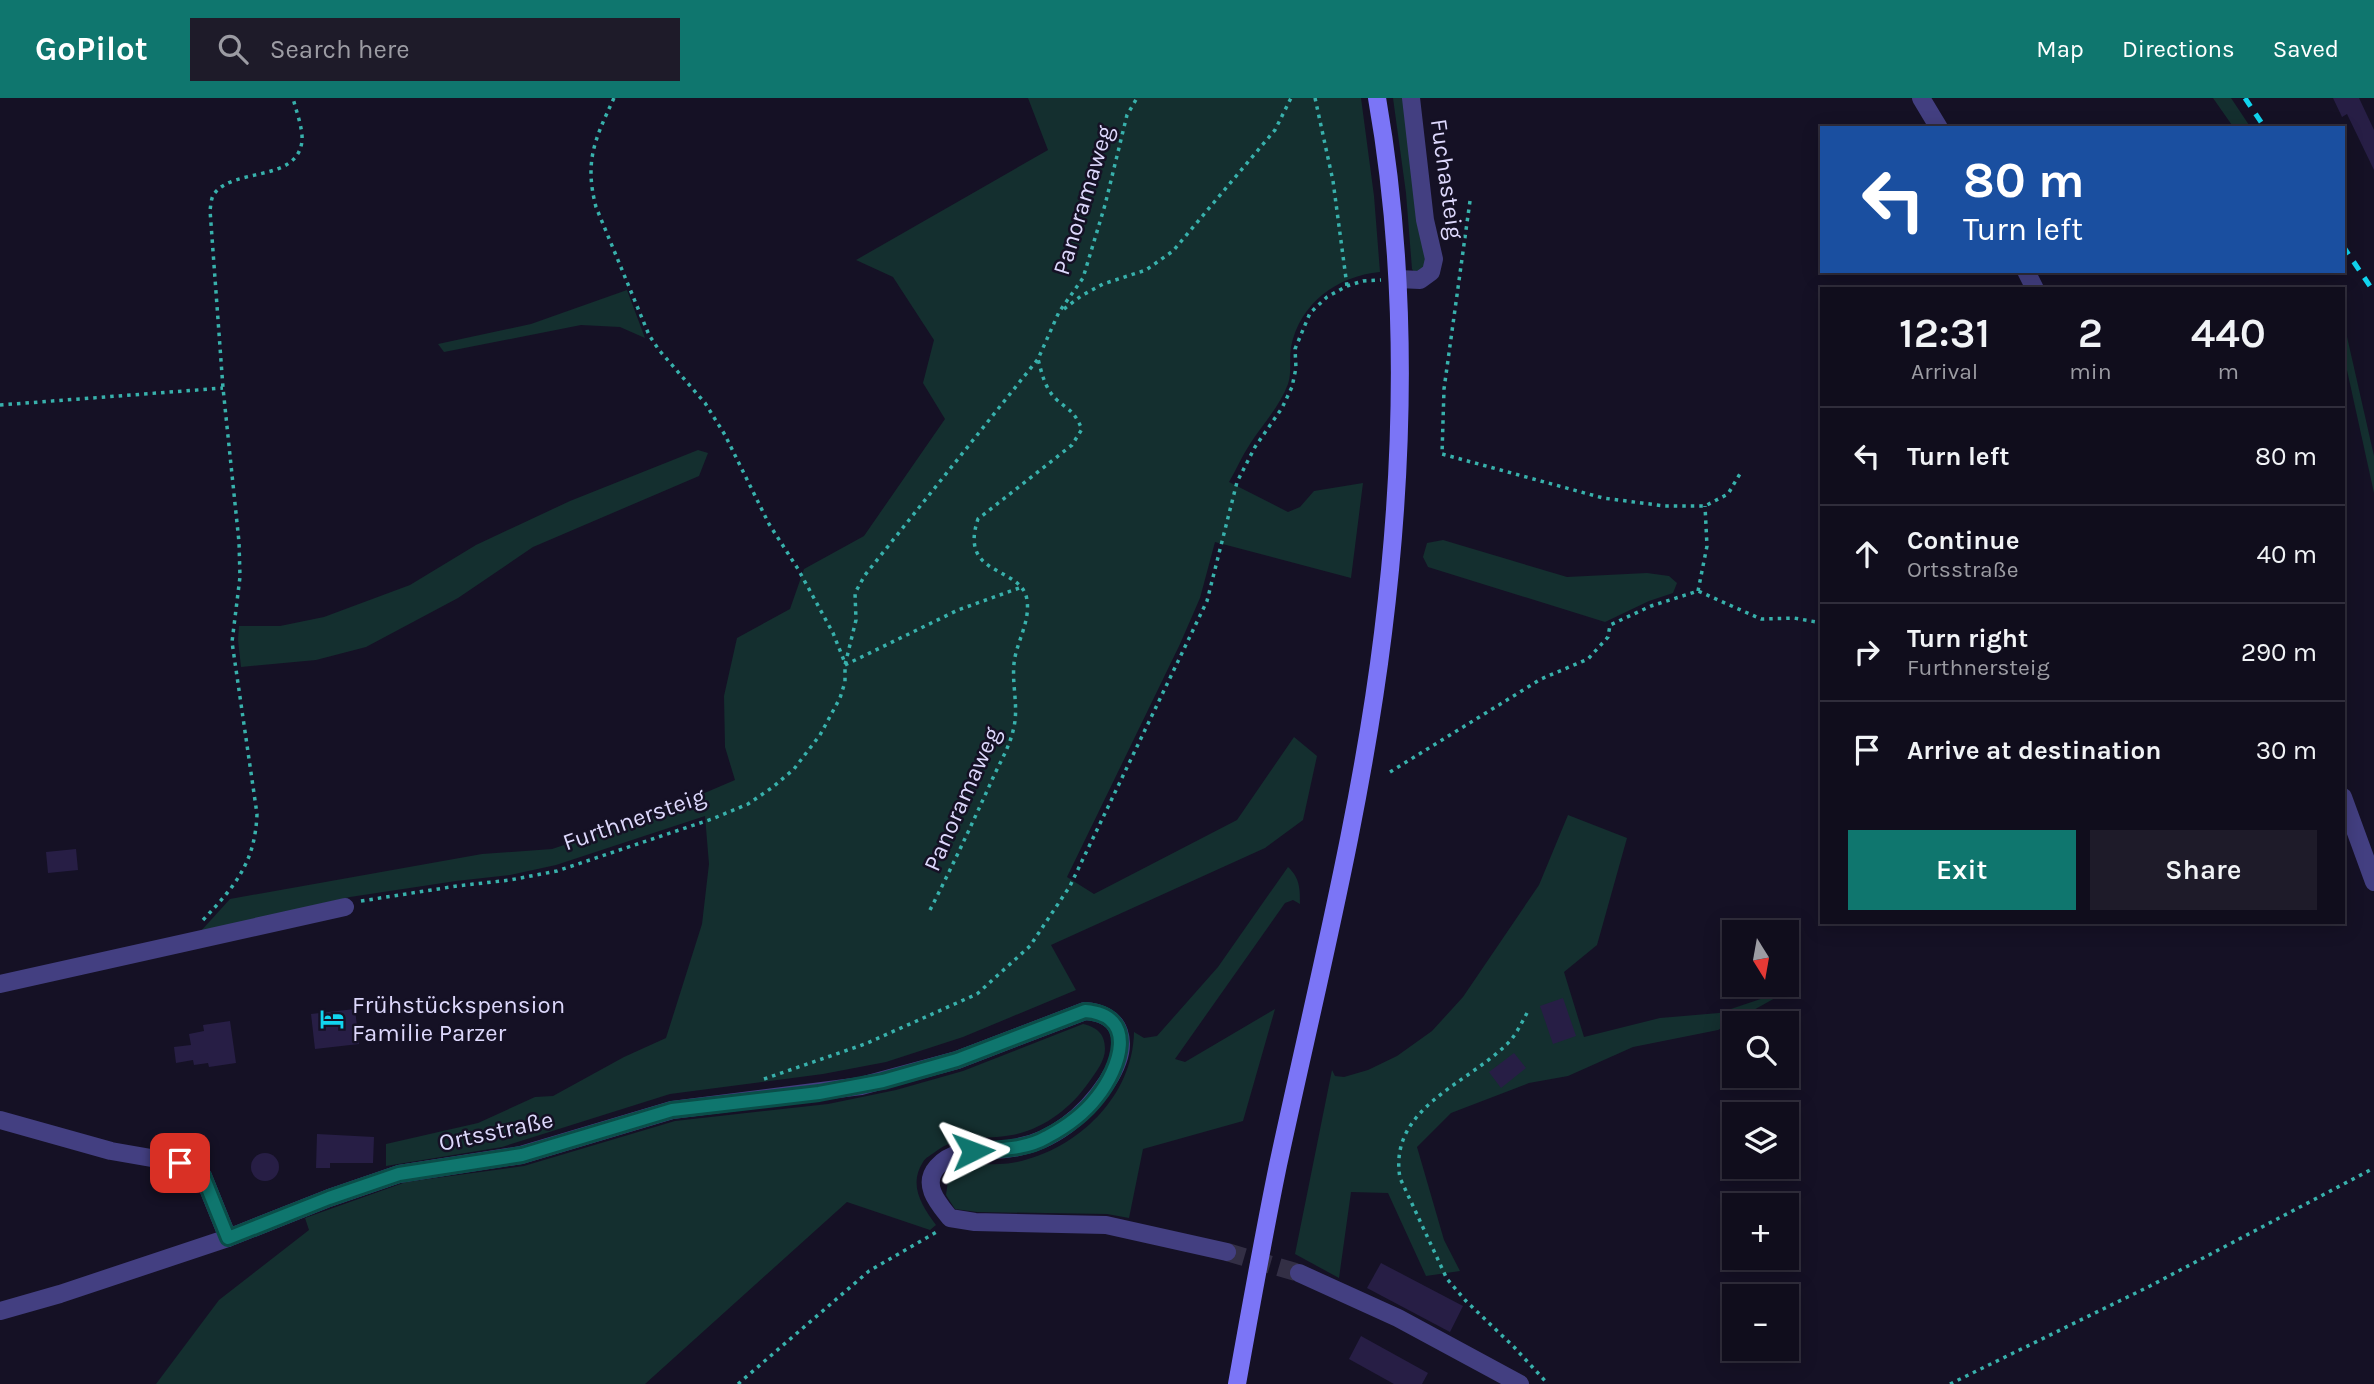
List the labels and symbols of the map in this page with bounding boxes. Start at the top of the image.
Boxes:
street label: Fuchasteig [1425,117,1469,241]
street label: Panoramaweg [1047,121,1119,278]
street label: Panoramaweg [918,722,1006,875]
street label: Furthnersteig [559,781,709,856]
north arrow [1722,920,1799,998]
place label: Frühstückspension Familie Parzer [352,991,565,1047]
hotel icon: Frühstückspension Familie Parzer [318,1005,346,1033]
street label: Ortsstraße [436,1105,556,1157]
position arrow [936,1114,1010,1188]
pin [150,1133,210,1193]

